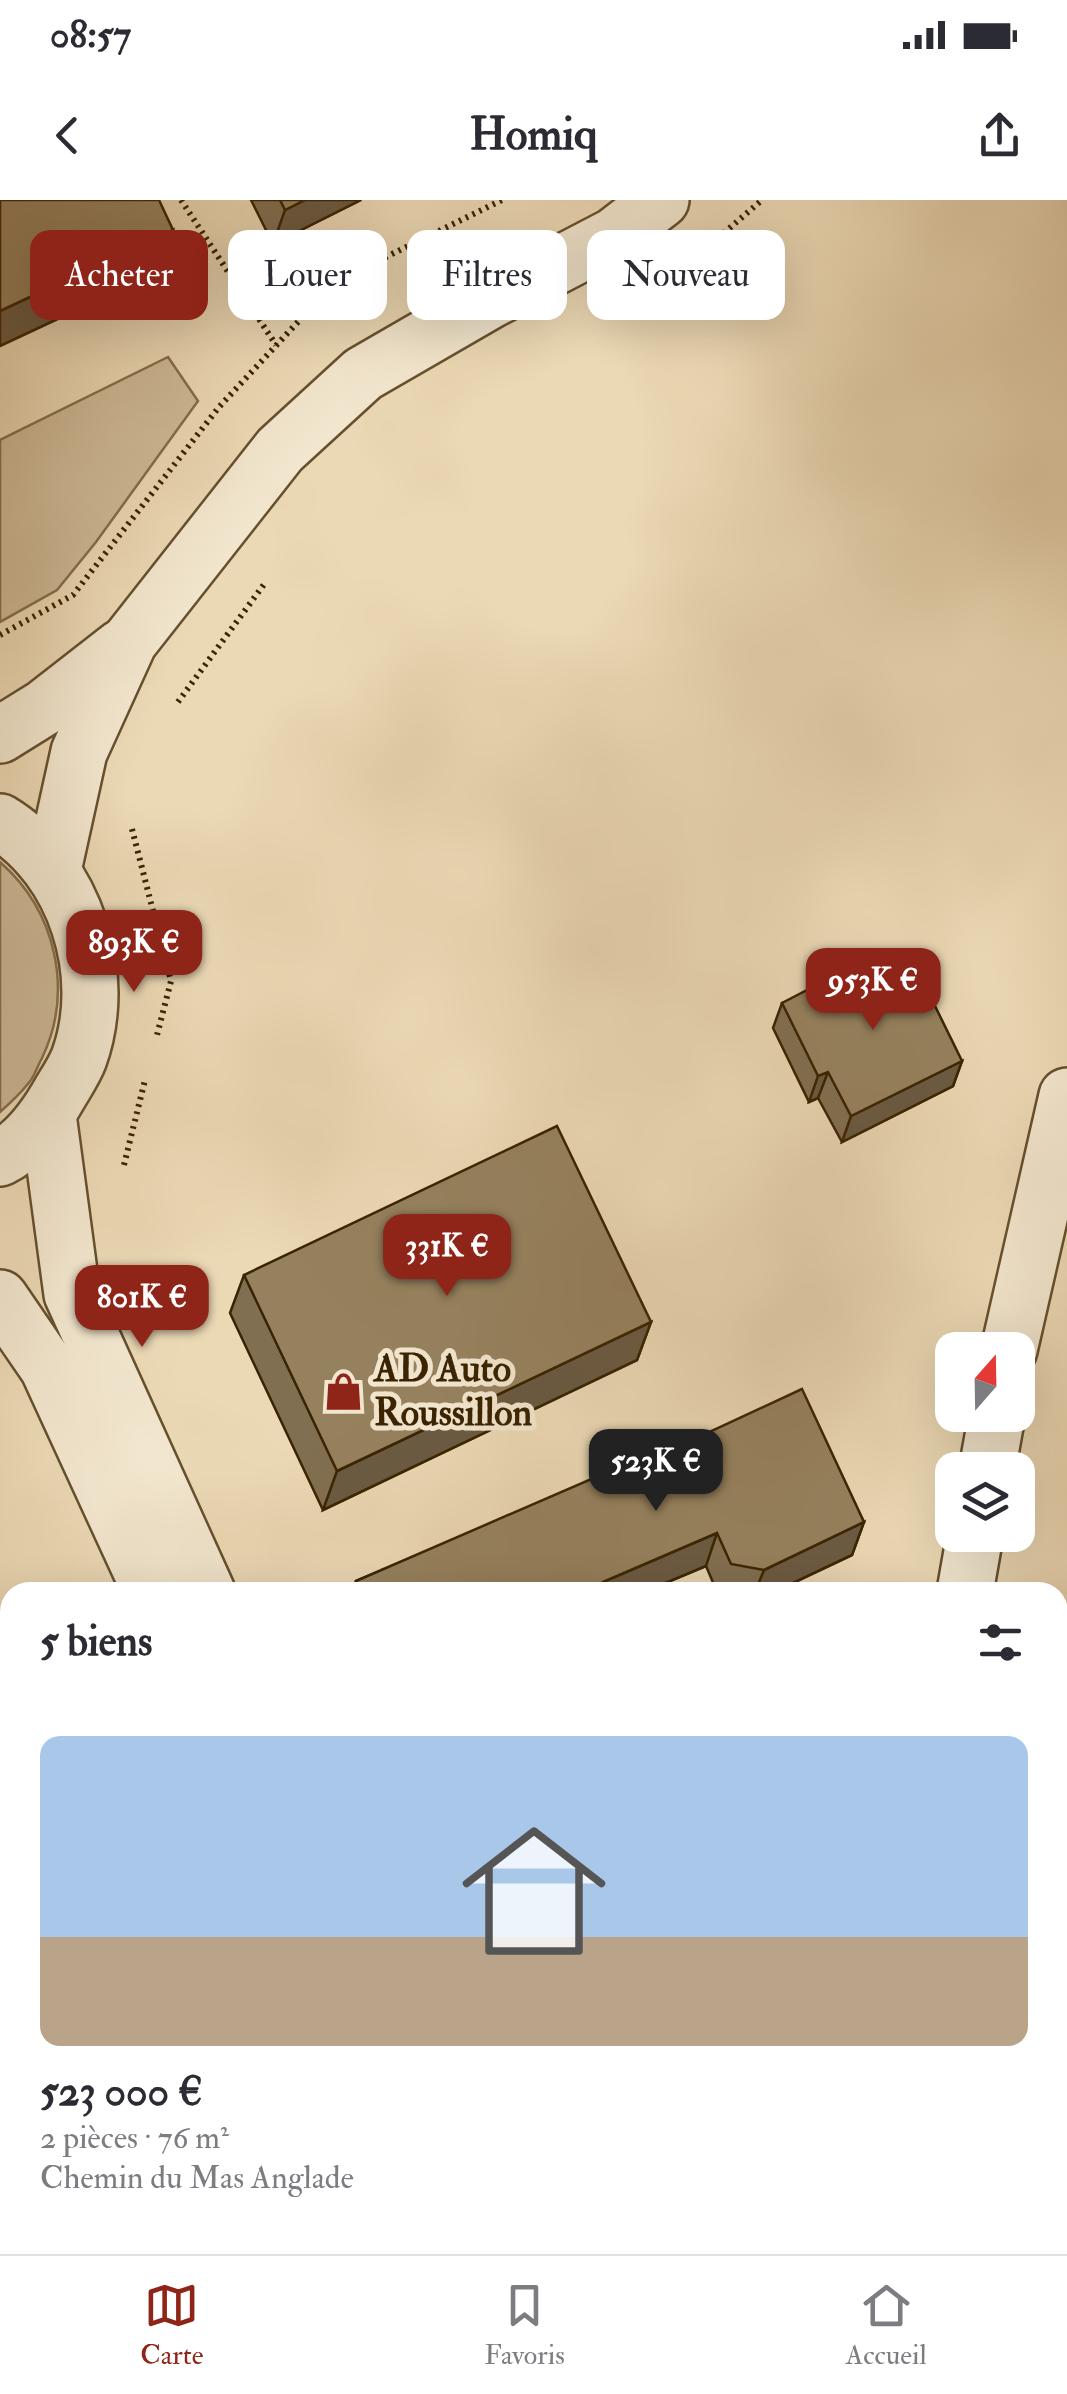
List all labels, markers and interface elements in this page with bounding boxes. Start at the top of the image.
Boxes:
text: 08:57 [50,11,131,59]
text: Homiq [469,107,598,163]
icon: back [40,108,95,163]
icon: share [972,108,1027,163]
chip: Acheter [30,230,208,320]
chip: Louer [228,230,387,320]
chip: Filtres [407,230,567,320]
chip: Nouveau [587,230,785,320]
pin: 893K € [53,910,215,995]
text: 893K € [88,922,180,962]
pin: 953K € [792,948,954,1033]
text: 953K € [828,960,918,1000]
pin: 331K € [366,1214,528,1299]
text: 331K € [405,1226,489,1266]
pin: 801K € [61,1265,223,1350]
text: 801K € [97,1277,187,1317]
north arrow [935,1332,1035,1432]
map controls [935,1332,1035,1552]
place label: AD Auto Roussillon [372,1345,533,1437]
shop icon: AD Auto Roussillon [323,1370,365,1412]
pin: 523K € [575,1429,737,1514]
text: 523K € [611,1441,701,1481]
button: layers [935,1452,1035,1552]
icon: filters [973,1615,1028,1670]
text: 5 biens [40,1616,152,1668]
icon: home [444,1801,624,1981]
text: 523 000 € [40,2066,203,2118]
text: 2 pièces · 76 m² [40,2118,229,2158]
text: Chemin du Mas Anglade [40,2158,354,2198]
tab: Carte [140,2278,203,2373]
tab: Favoris [484,2278,565,2373]
tab: Accueil [846,2278,927,2373]

